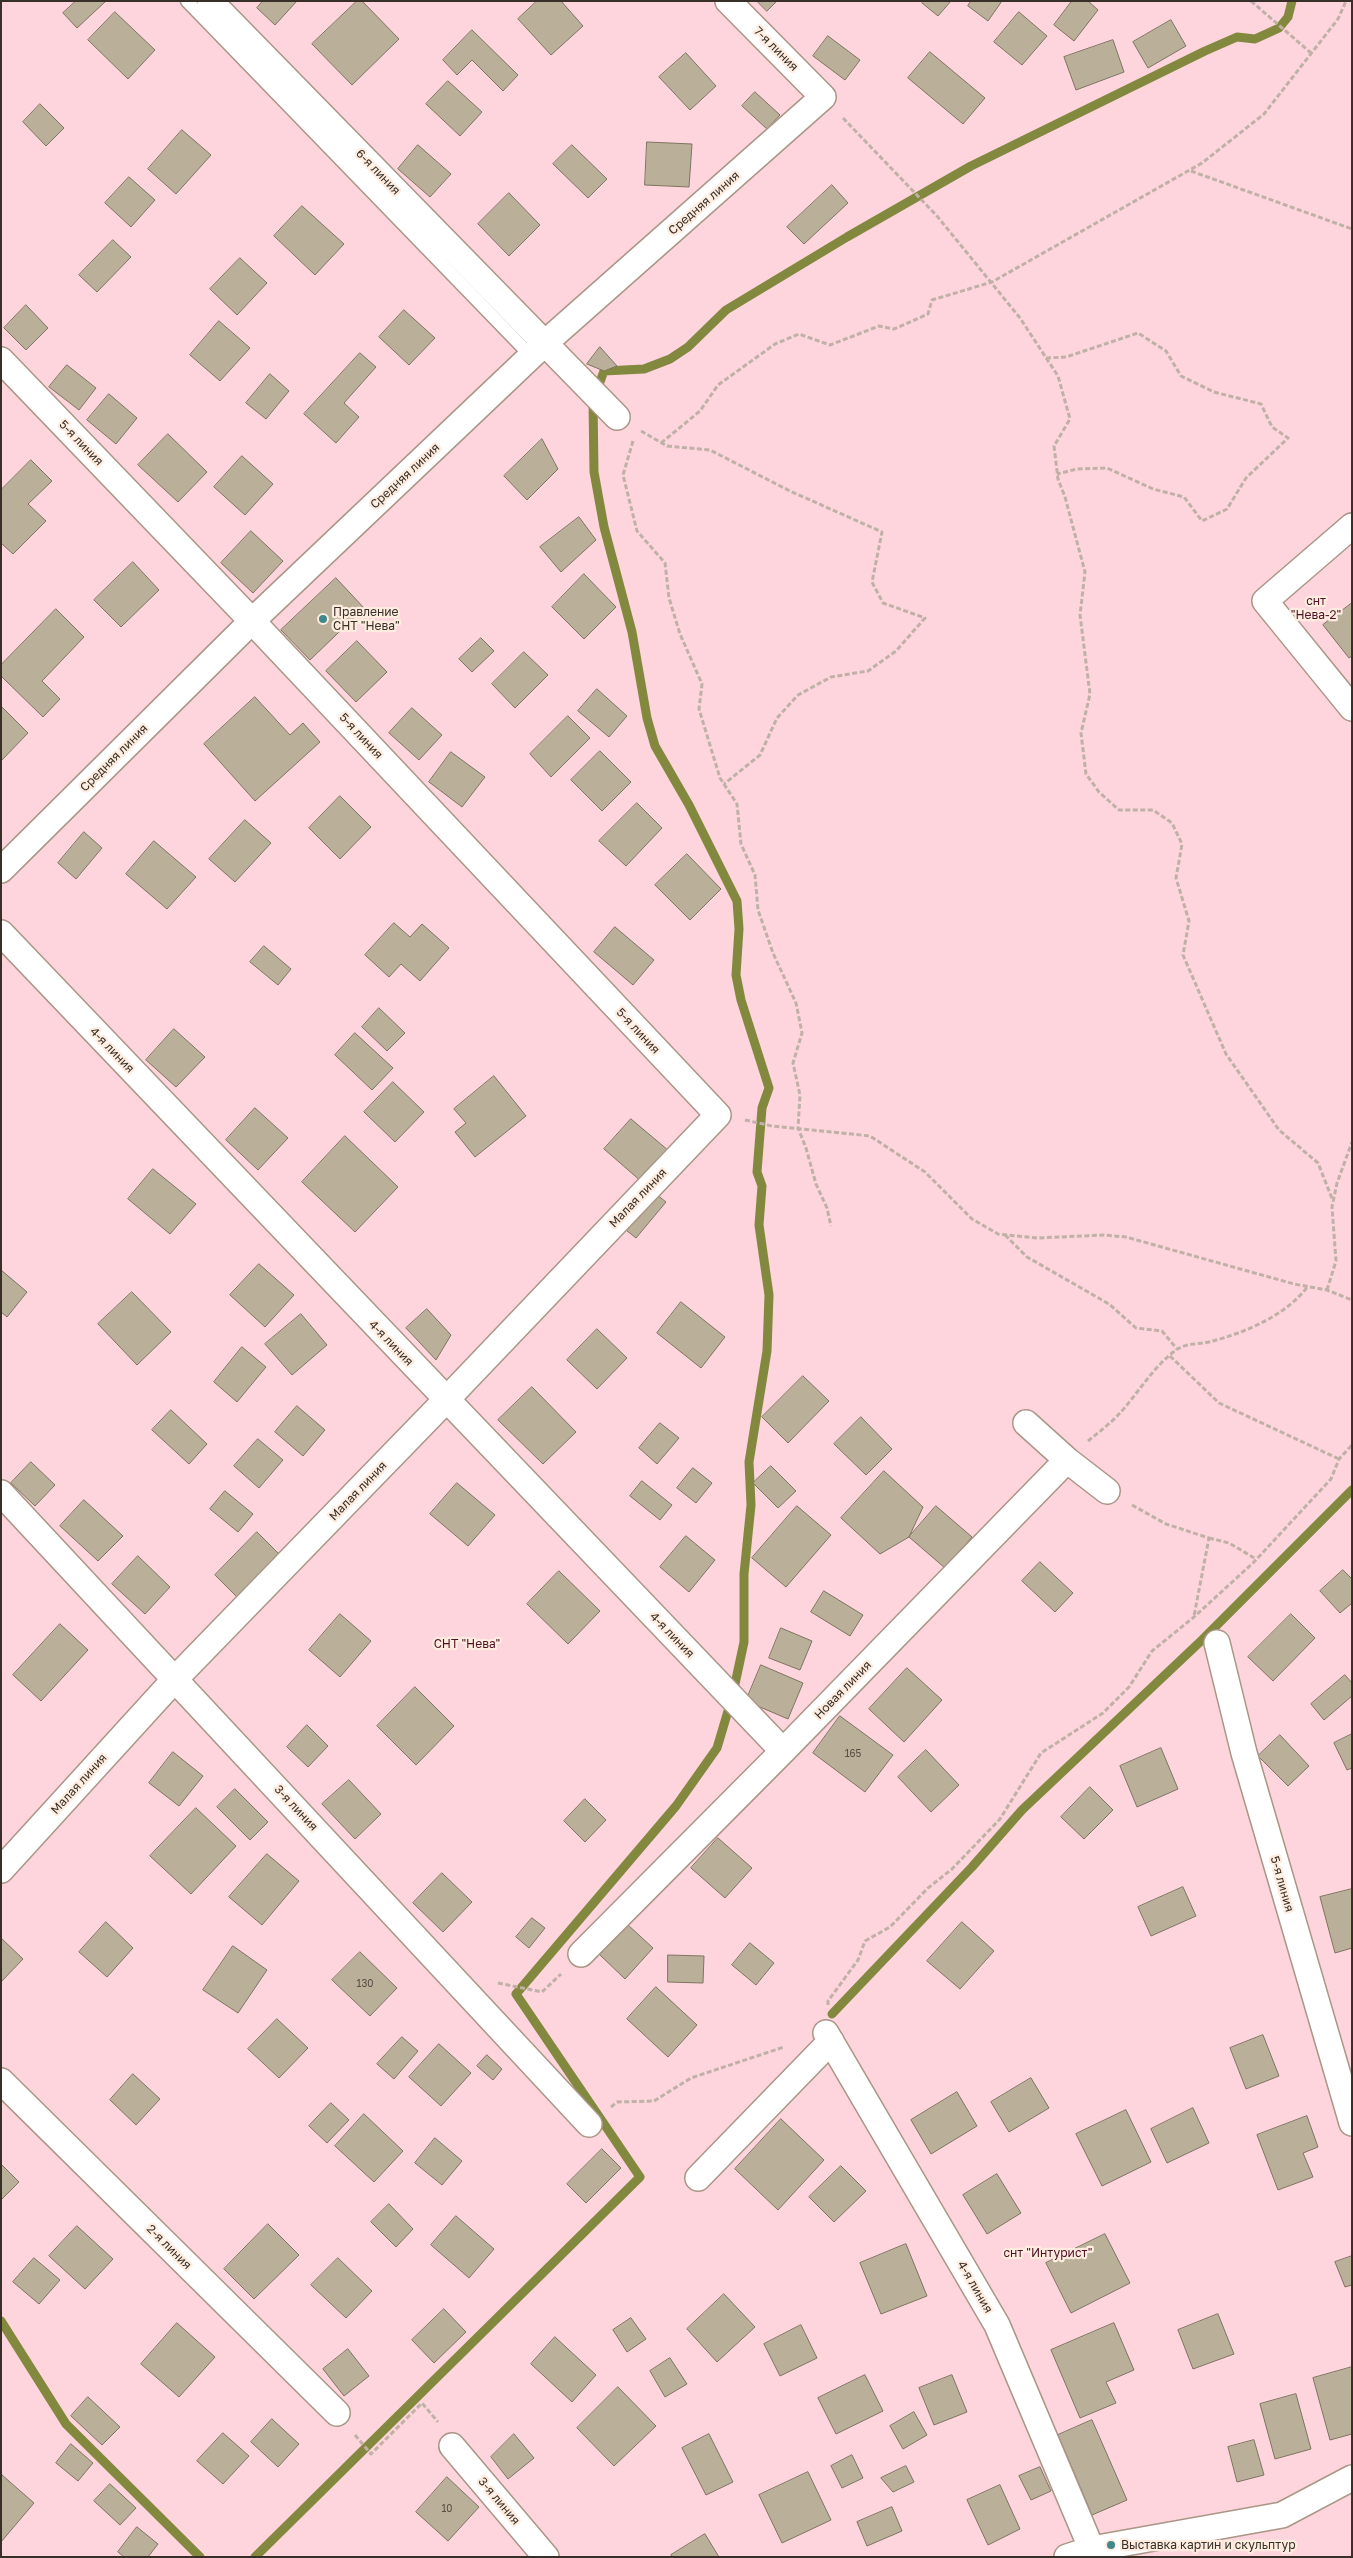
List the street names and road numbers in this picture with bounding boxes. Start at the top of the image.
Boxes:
street label: 7-я линия [751,24,801,74]
street label: 6-я линия [353,146,403,198]
street label: Средняя линия [666,168,742,238]
street label: 5-я линия [56,417,106,469]
street label: Средняя линия [367,440,443,512]
street label: 5-я линия [336,710,386,762]
street label: Средняя линия [77,721,151,795]
street label: 5-я линия [613,1005,663,1057]
street label: 4-я линия [87,1024,137,1076]
street label: Малая линия [606,1165,670,1231]
street label: 4-я линия [366,1317,416,1369]
street label: Малая линия [326,1458,390,1524]
street label: 4-я линия [647,1609,697,1661]
street label: Новая линия [812,1658,874,1722]
street label: Малая линия [48,1751,110,1817]
street label: 3-я линия [271,1782,321,1834]
street label: 5-я линия [1267,1855,1297,1913]
street label: 2-я линия [144,2222,194,2272]
street label: 4-я линия [954,2258,996,2316]
street label: 3-я линия [475,2474,523,2528]

